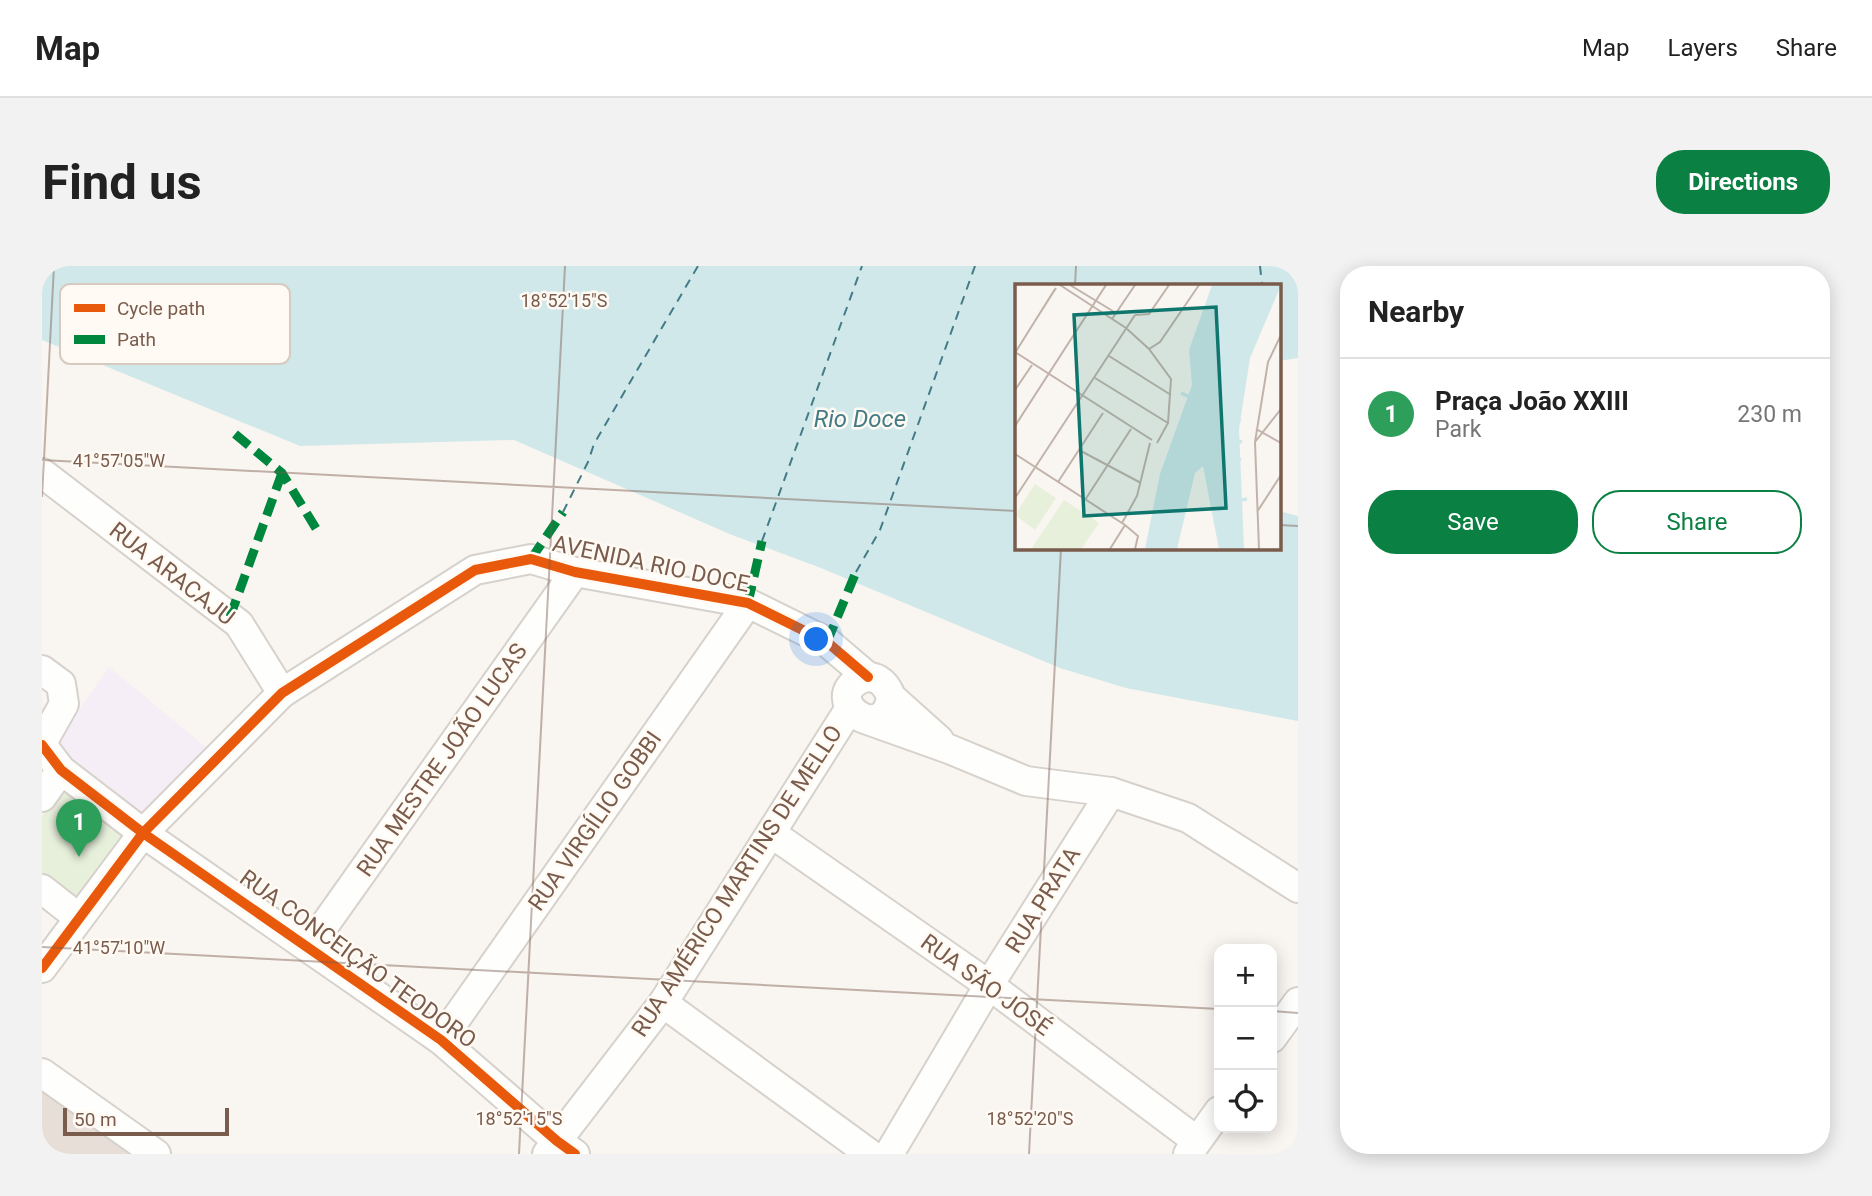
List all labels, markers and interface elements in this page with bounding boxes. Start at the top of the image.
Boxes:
text: Map [35,29,100,68]
text: Map [1582,34,1630,62]
text: Layers [1668,34,1738,62]
text: Share [1776,34,1837,62]
button: Directions [1656,150,1830,214]
text: Find us [42,154,202,211]
legend [60,284,290,364]
inset map [1015,284,1280,550]
text: 18°52'15"S [520,290,608,311]
text: Nearby [1368,294,1464,329]
text: Cycle path [117,297,205,320]
text: Path [117,328,156,351]
text: Praça João XXIII [1435,386,1629,416]
text: 1 [1384,401,1398,428]
text: 230 m [1737,401,1802,428]
water label: Rio Doce [814,405,906,433]
text: Park [1435,416,1481,443]
text: 41°57'05"W [73,450,165,471]
button: Save [1368,490,1578,554]
button: Share [1592,490,1802,554]
street label: RUA ARACAJU [104,517,240,631]
street label: AVENIDA RIO DOCE [550,530,752,598]
your location [799,622,833,656]
street label: RUA MESTRE JOÃO LUCAS [350,638,533,882]
street label: RUA AMÉRICO MARTINS DE MELLO [625,720,848,1042]
street label: RUA VIRGÍLIO GOBBI [522,725,667,916]
pin: 1 [56,799,102,857]
street label: RUA PRATA [1000,842,1086,958]
street label: RUA CONCEIÇÃO TEODORO [235,863,482,1054]
street label: RUA SÃO JOSÉ [915,928,1057,1041]
text: 41°57'10"W [73,937,165,958]
map controls [1214,944,1277,1133]
button: + [1214,944,1277,1007]
button: − [1214,1007,1277,1070]
button: locate [1214,1070,1277,1133]
scale bar [63,1105,229,1137]
text: 50 m [74,1108,117,1131]
text: 18°52'15"S [475,1108,563,1129]
text: 18°52'20"S [986,1108,1074,1129]

